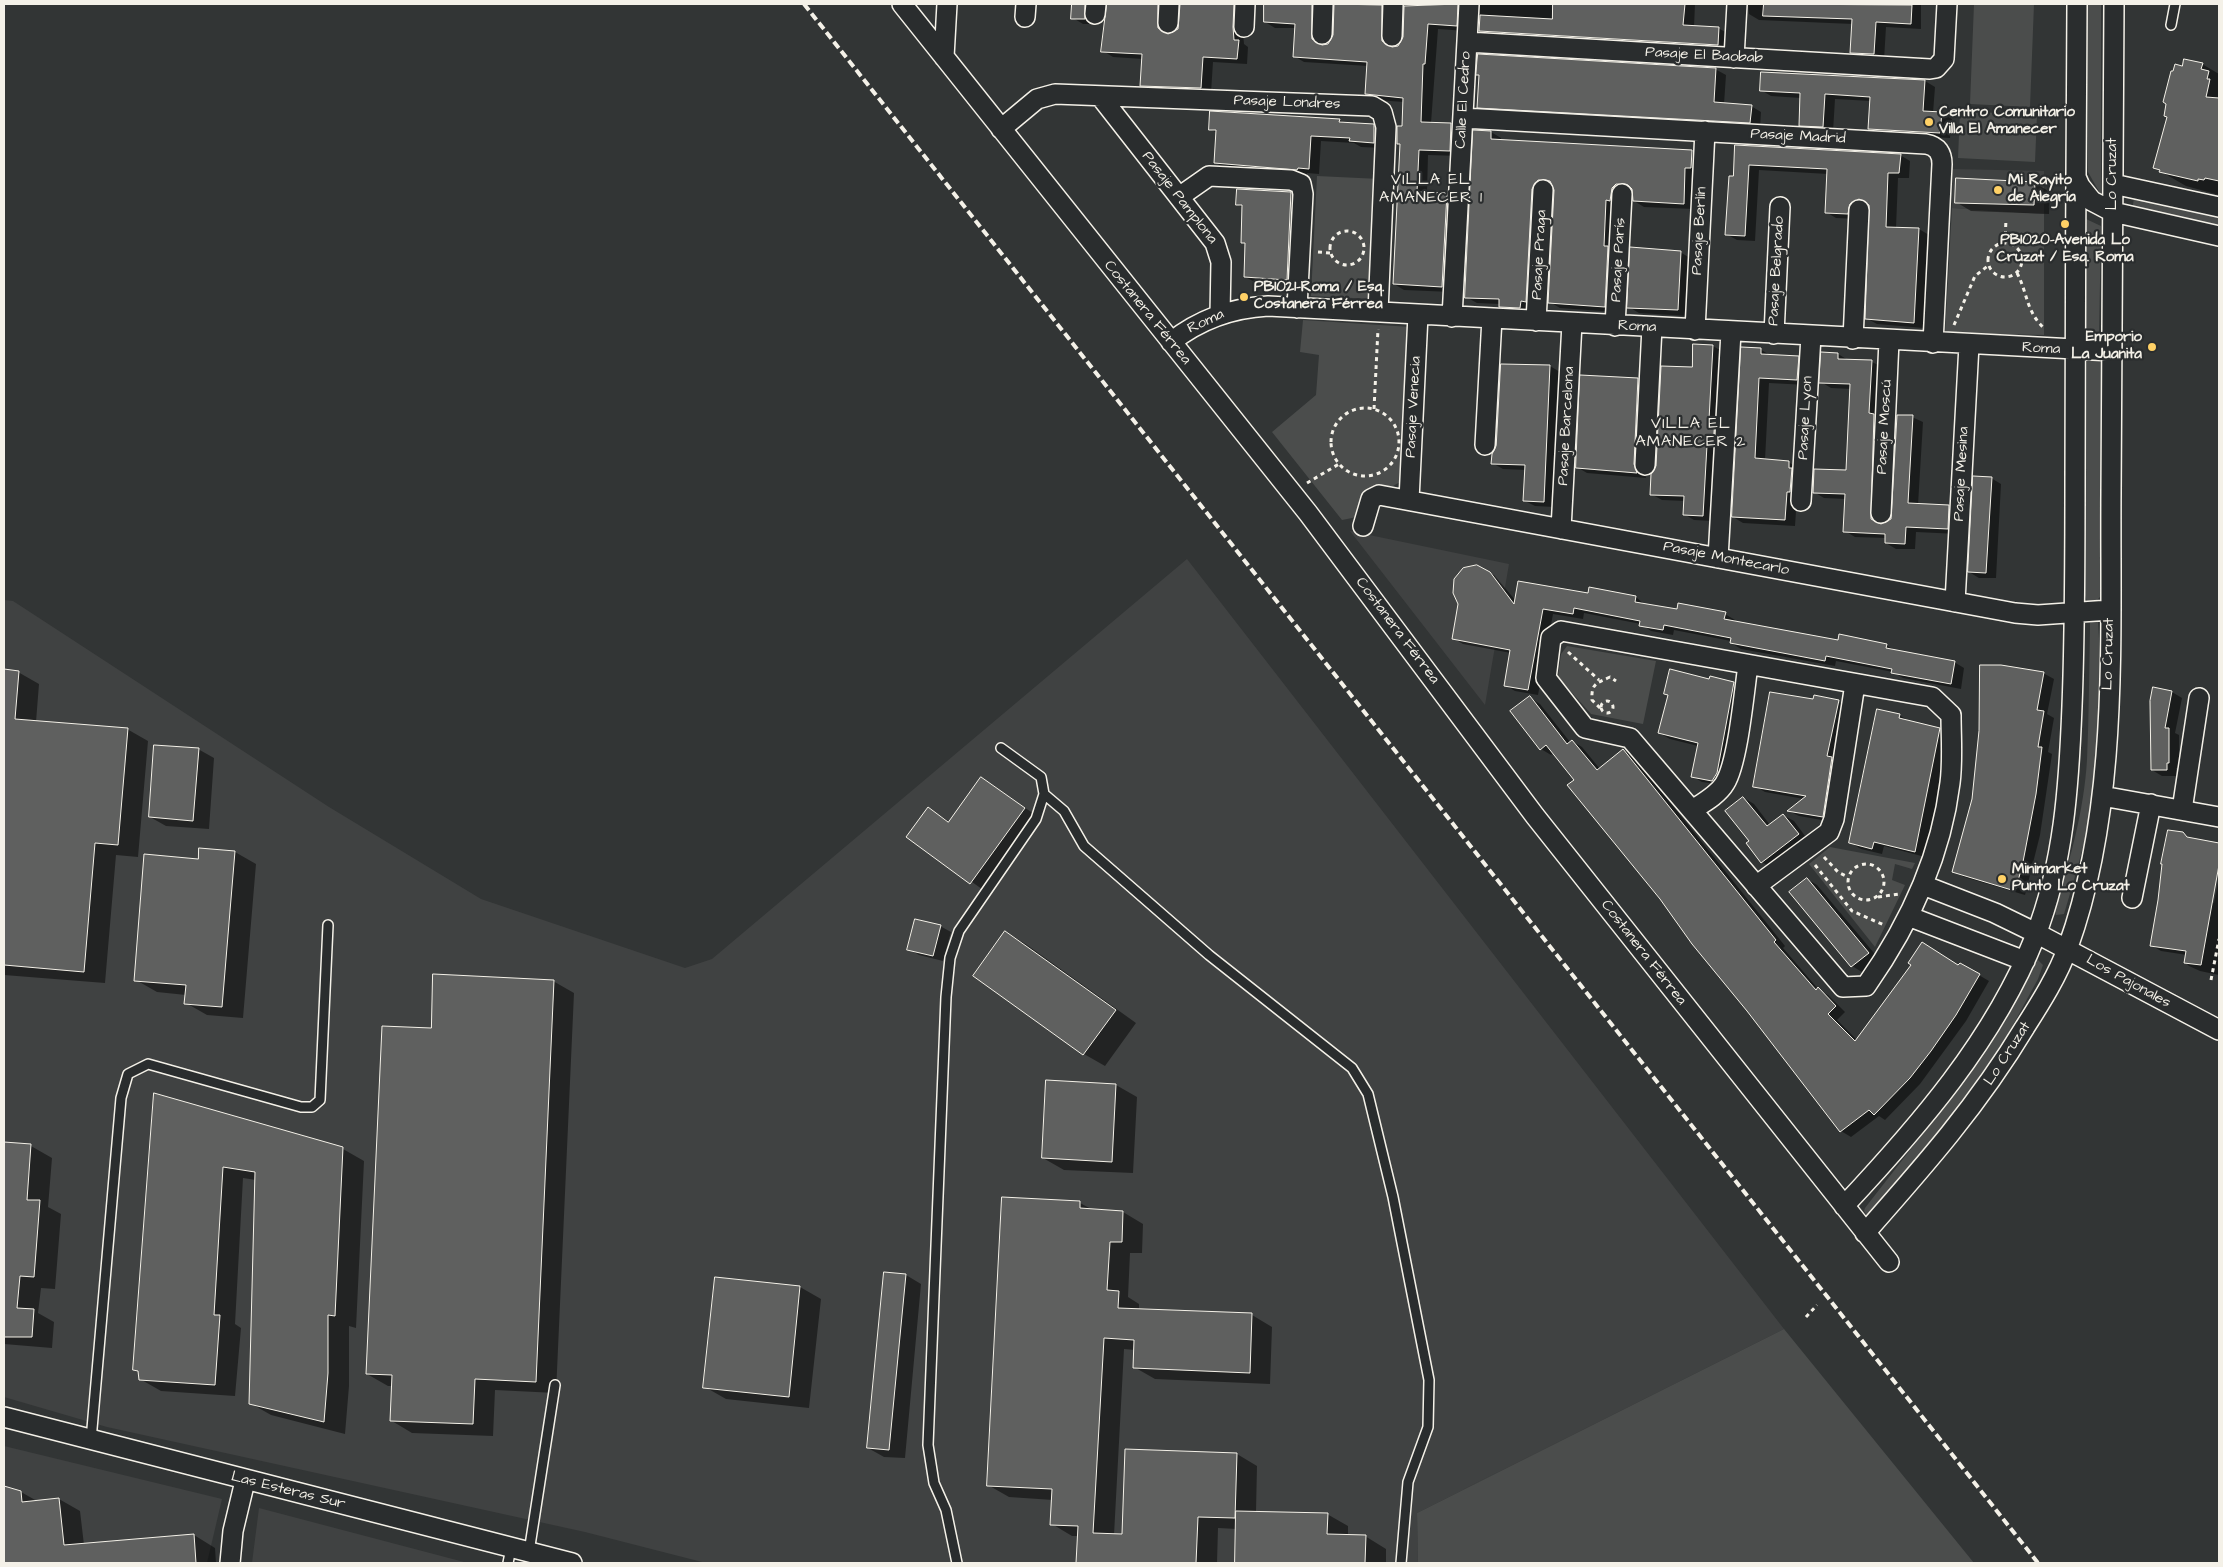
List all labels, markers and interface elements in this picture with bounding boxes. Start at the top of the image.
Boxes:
street label: Pasaje El Baobab [1645,44,1763,68]
street label: Calle El Cedro [1452,51,1476,149]
street label: Pasaje Londres [1233,92,1341,114]
place label: Centro Comunitario Villa El Amanecer [1939,104,2075,139]
marker: Centro Comunitario Villa El Amanecer [1923,116,1935,128]
street label: Pasaje Madrid [1750,126,1846,148]
street label: Lo Cruzat [2104,138,2122,210]
street label: Pasaje Pamplona [1137,148,1221,248]
district label: VILLA EL AMANECER 1 [1378,171,1484,209]
place label: Mi Rayito de Alegría [2008,172,2076,207]
marker: Mi Rayito de Alegría [1992,184,2004,196]
street label: Pasaje Berlín [1689,186,1711,276]
street label: Pasaje Praga [1529,210,1551,300]
street label: Pasaje Belgrado [1765,216,1789,326]
street label: Pasaje París [1608,217,1630,303]
marker: PB1020-Avenida Lo Cruzat / Esq. Roma [2059,218,2071,230]
place label: PB1020-Avenida Lo Cruzat / Esq. Roma [1996,232,2134,267]
street label: Costanera Férrea [1100,257,1194,369]
place label: PB1021-Roma / Esq. Costanera Férrea [1254,279,1384,314]
marker: PB1021-Roma / Esq. Costanera Férrea [1238,291,1250,303]
street label: Roma [1185,306,1227,338]
street label: Roma [1617,317,1657,337]
place label: Emporio La Juanita [2071,329,2142,364]
street label: Roma [2021,339,2061,359]
marker: Emporio La Juanita [2146,341,2158,353]
street label: Pasaje Venecia [1402,356,1426,458]
street label: Pasaje Barcelona [1555,366,1579,486]
street label: Pasaje Lyon [1795,376,1817,460]
street label: Pasaje Moscú [1874,379,1896,475]
district label: VILLA EL AMANECER 2 [1634,415,1748,453]
street label: Pasaje Mesina [1951,426,1973,522]
street label: Pasaje Montecarlo [1662,538,1790,580]
street label: Costanera Férrea [1351,574,1443,688]
street label: Lo Cruzat [2099,618,2119,690]
place label: Minimarket Punto Lo Cruzat [2012,861,2130,896]
marker: Minimarket Punto Lo Cruzat [1996,873,2008,885]
street label: Costanera Férrea [1596,897,1690,1009]
street label: Los Pajonales [2083,951,2173,1013]
street label: Lo Cruzat [1981,1019,2035,1089]
street label: Las Esteras Sur [229,1468,347,1514]

